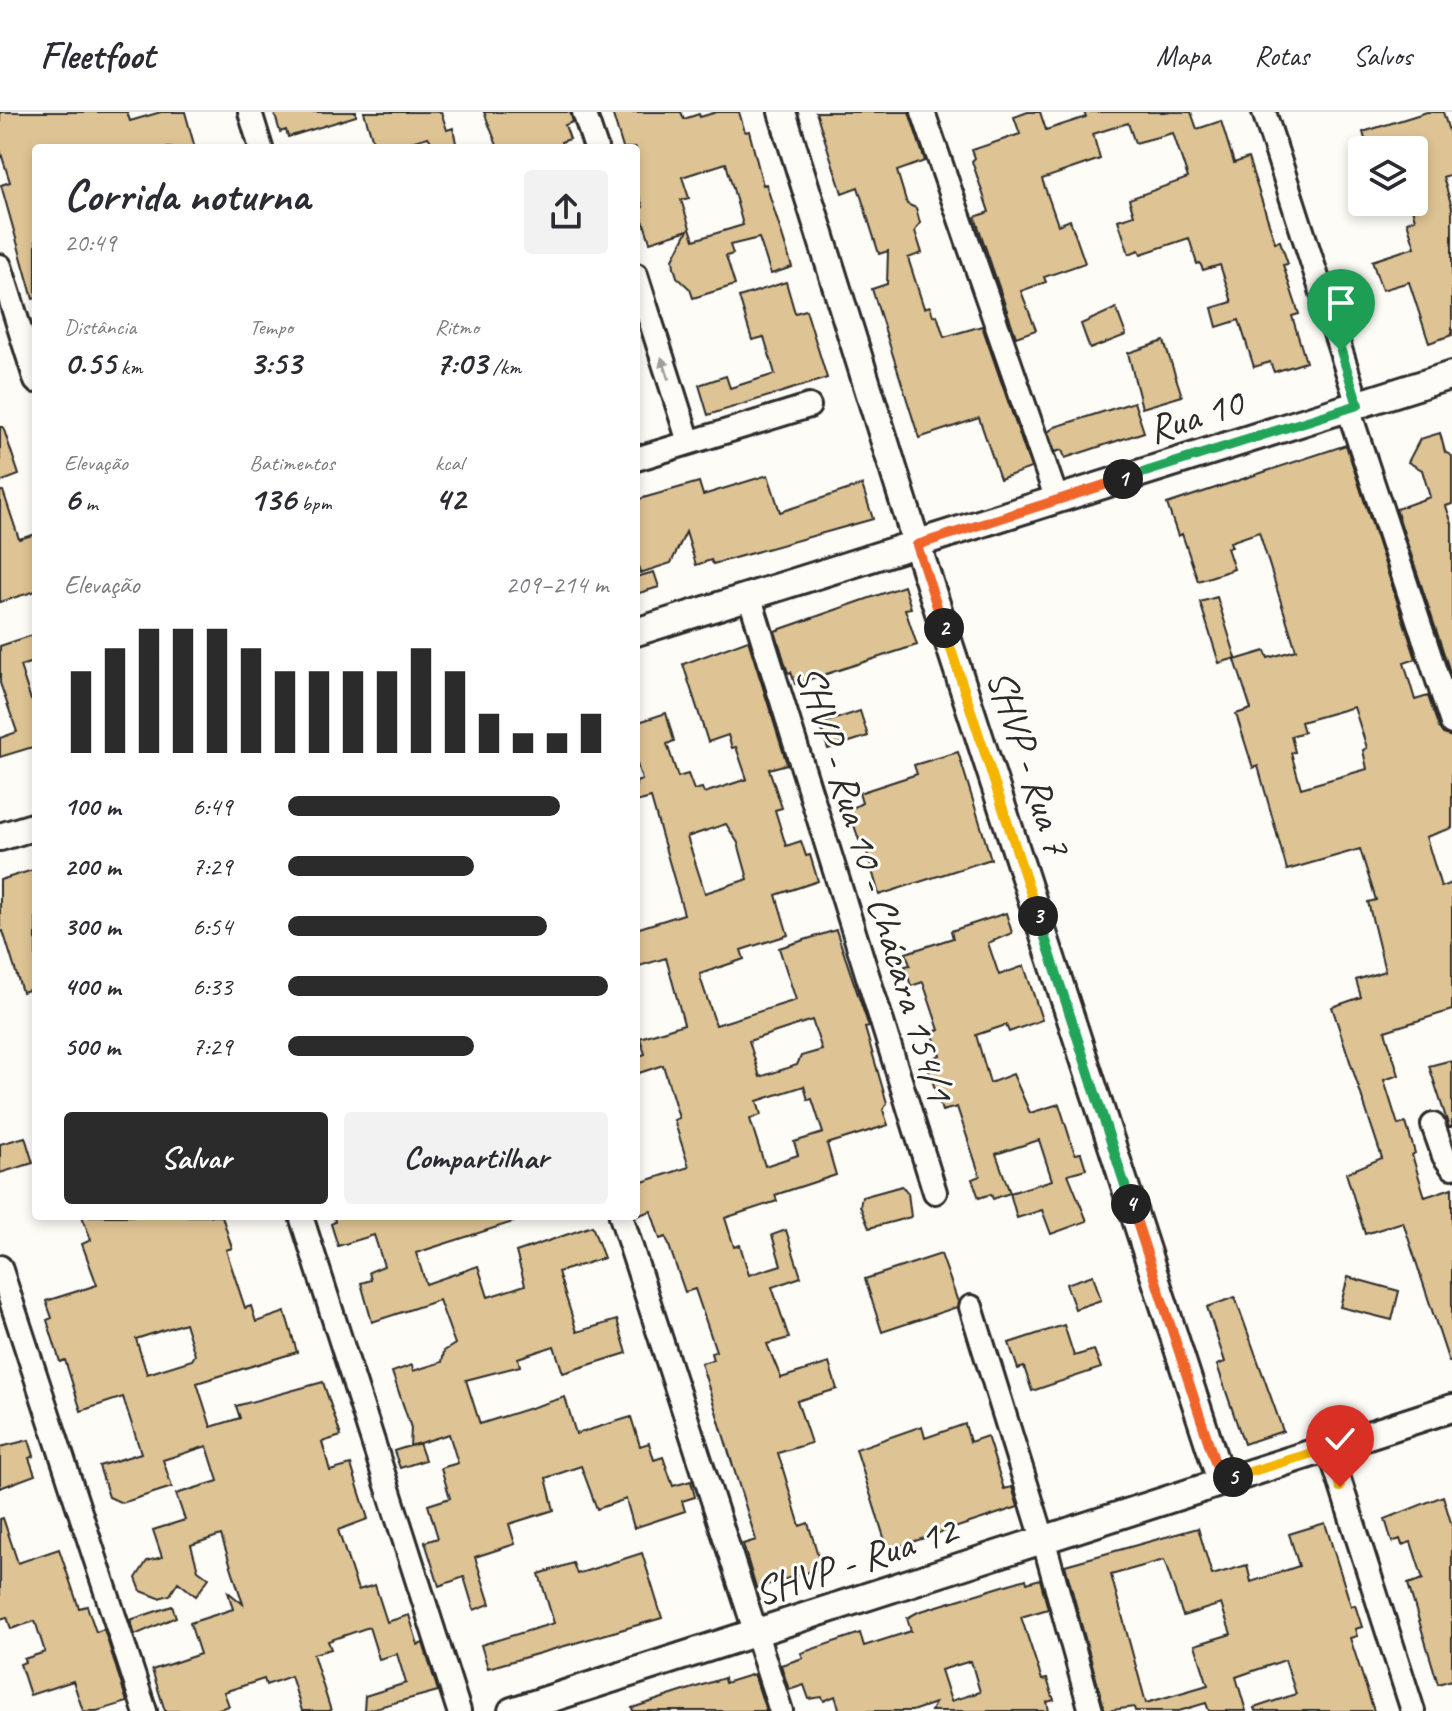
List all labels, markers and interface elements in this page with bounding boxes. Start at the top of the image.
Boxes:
text: Fleetfoot [40,32,155,79]
text: Mapa [1156,38,1210,73]
text: Rotas [1254,38,1309,73]
text: Salvos [1353,38,1412,73]
map controls [1348,136,1428,216]
button: layers [1348,136,1428,216]
text: Corrida noturna [64,168,309,223]
button: share [524,170,608,254]
text: 20:49 [64,226,116,259]
pin [1307,269,1375,351]
icon: arrive [1319,281,1363,325]
text: Distância [64,313,136,341]
text: Tempo [249,313,293,341]
text: Ritmo [435,313,479,341]
text: 0.55 [64,341,116,384]
text: 3:53 [249,341,301,384]
text: 7:03 [435,341,487,384]
text: km [116,353,142,381]
text: /km [487,353,521,381]
one-way arrow [659,355,671,379]
street label: Rua 10 [1142,376,1252,455]
text: Elevação [64,449,128,477]
text: Batimentos [249,449,335,477]
text: kcal [435,449,464,477]
pin: 1 [1103,459,1143,499]
text: 1 [1118,465,1128,493]
text: 6 [64,477,80,520]
text: 136 [249,477,296,520]
text: 42 [435,477,465,520]
text: m [80,489,98,517]
text: bpm [296,489,331,517]
text: Elevação [64,568,139,601]
text: 209–214 m [505,568,608,601]
pin: 2 [924,608,964,648]
text: 2 [939,614,949,642]
street label: SHVP - Rua 10 - Chácara 154/1 [785,659,966,1109]
street label: SHVP - Rua 7 [976,664,1083,863]
text: 100 m [64,790,120,823]
text: 6:49 [192,790,232,823]
text: 200 m [64,850,120,883]
text: 7:29 [192,850,232,883]
pin: 3 [1018,896,1058,936]
text: 3 [1033,902,1043,930]
text: 300 m [64,910,120,943]
text: 6:54 [192,910,232,943]
text: 400 m [64,970,120,1003]
text: 6:33 [192,970,232,1003]
text: 500 m [64,1030,120,1063]
text: 7:29 [192,1030,232,1063]
button: Salvar [64,1112,328,1204]
button: Compartilhar [344,1112,608,1204]
pin: 4 [1111,1184,1151,1224]
text: 4 [1126,1190,1136,1218]
pin [1306,1405,1374,1487]
icon: check [1318,1417,1362,1461]
pin: 5 [1213,1457,1253,1497]
text: 5 [1228,1463,1238,1491]
street label: SHVP - Rua 12 [748,1504,965,1617]

